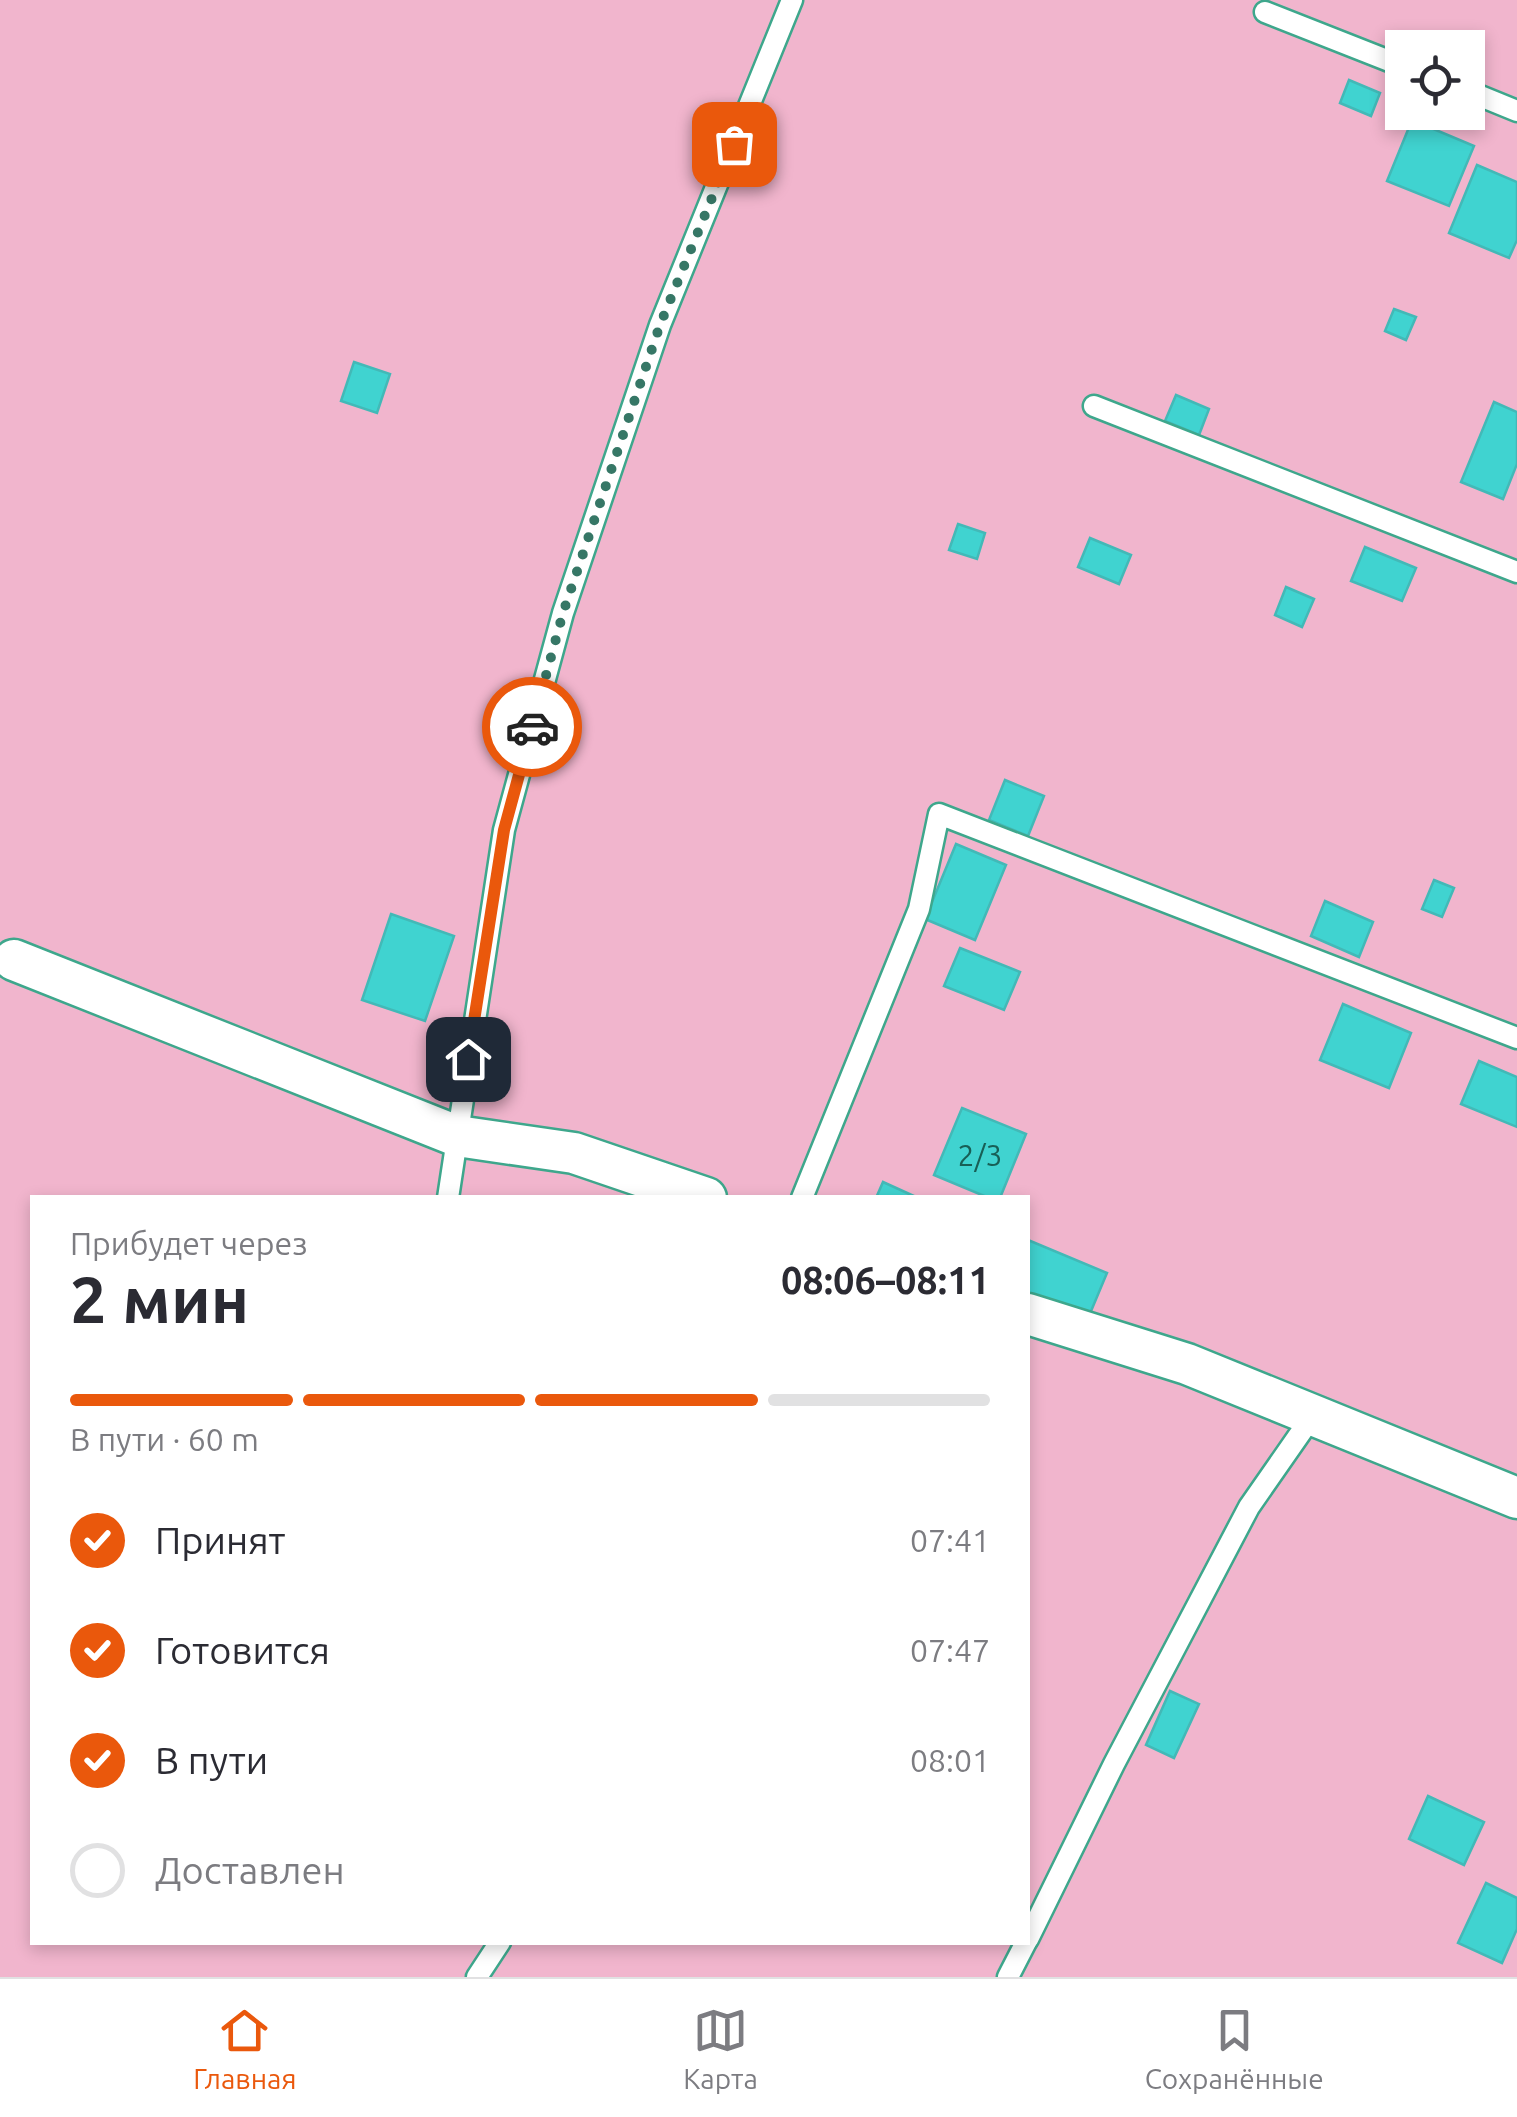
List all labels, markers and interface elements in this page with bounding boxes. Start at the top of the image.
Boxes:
map controls [1385,30,1485,130]
button: locate [1385,30,1485,130]
pin [692,102,777,187]
icon: bag [707,117,762,172]
courier [482,677,582,777]
icon: car [505,700,560,755]
pin [426,1017,511,1102]
icon: home [441,1032,496,1087]
house number: 2/3 [958,1138,1002,1172]
text: Прибудет через [70,1225,308,1261]
text: 08:06–08:11 [781,1259,990,1301]
text: 2 мин [70,1262,249,1335]
text: В пути · 60 m [70,1421,259,1457]
icon: check [70,1513,125,1568]
text: Принят [155,1519,285,1561]
text: 07:41 [910,1522,990,1558]
icon: check [70,1623,125,1678]
text: Готовится [155,1629,330,1671]
text: 07:47 [910,1632,990,1668]
icon: check [70,1733,125,1788]
text: В пути [155,1739,268,1781]
text: 08:01 [910,1742,990,1778]
text: Доставлен [155,1849,345,1891]
tab: Главная [193,2003,297,2094]
tab: Карта [683,2003,758,2094]
tab: Сохранённые [1145,2003,1324,2094]

